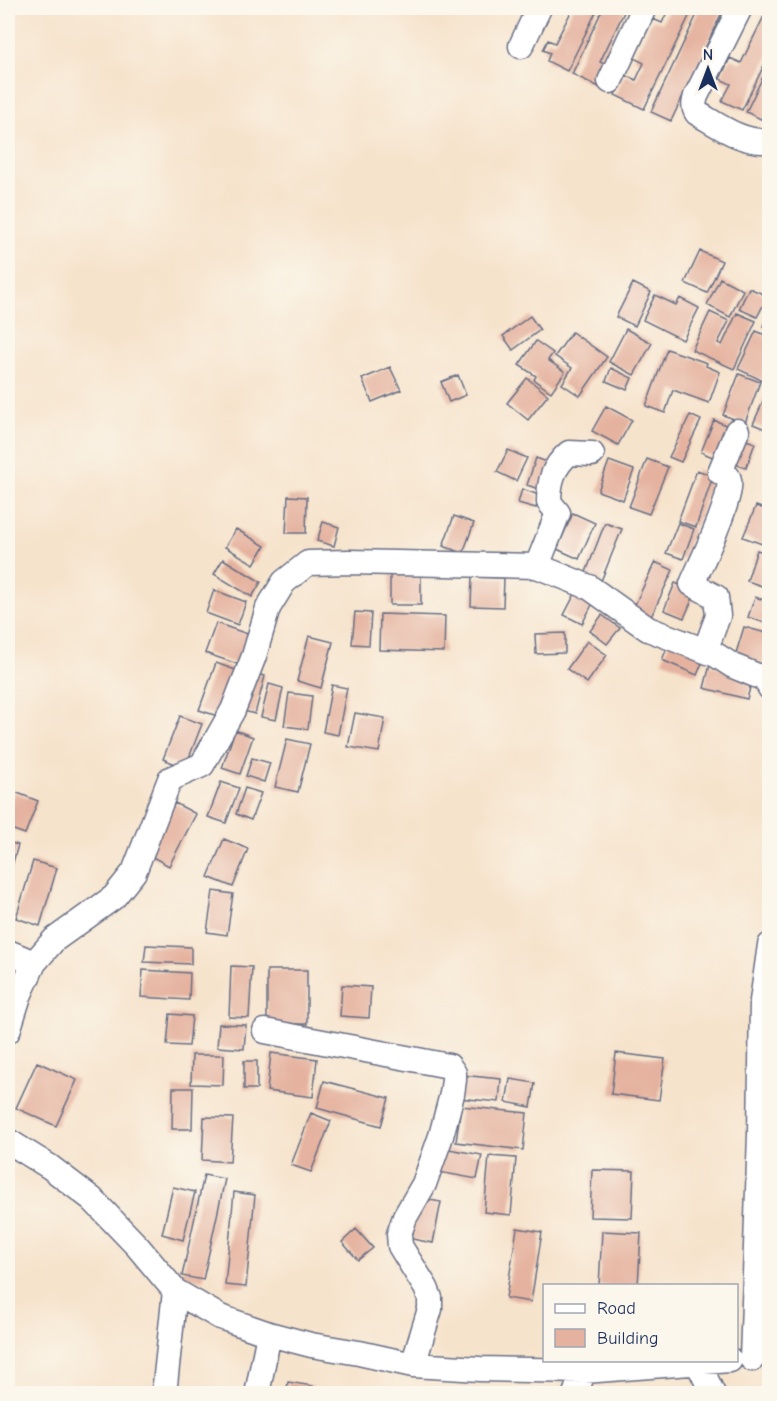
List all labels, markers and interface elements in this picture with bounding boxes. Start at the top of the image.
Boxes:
north arrow [678,39,738,99]
text: N [703,46,713,64]
legend [543,1284,738,1362]
text: Road [597,1298,636,1319]
text: Building [597,1328,659,1349]

